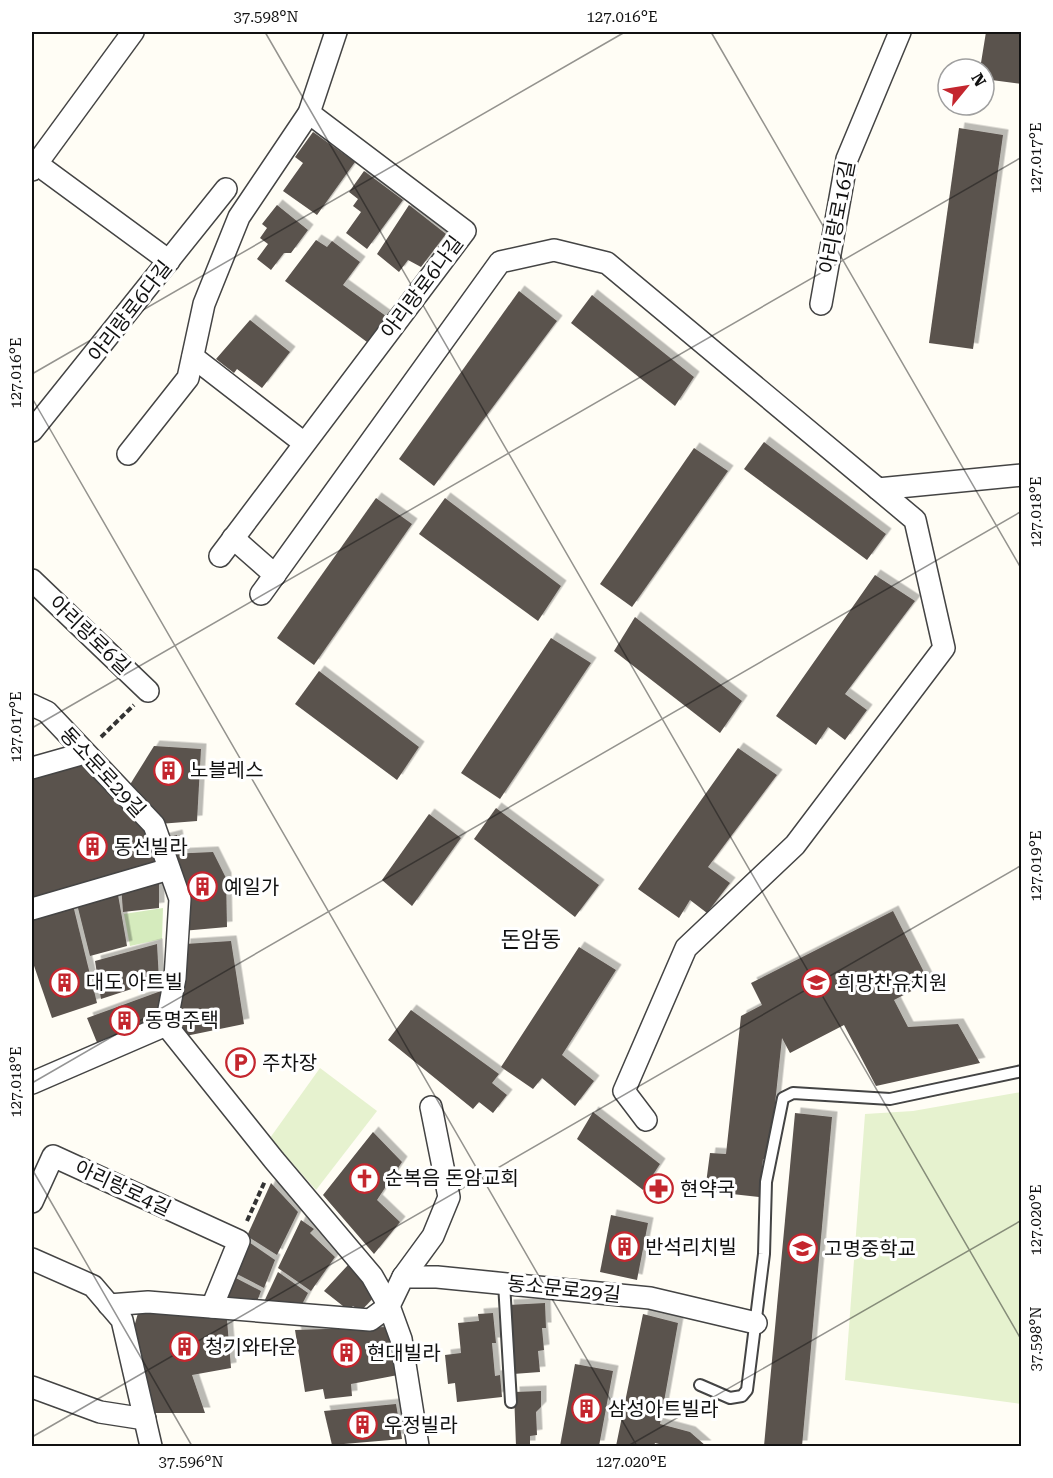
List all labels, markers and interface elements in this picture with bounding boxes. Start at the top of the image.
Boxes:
text: 37.598°N [233,8,299,26]
text: 127.016°E [586,8,658,26]
north arrow [936,57,996,117]
text: N [967,70,990,90]
text: 127.017°E [1027,122,1045,194]
street label: 아리랑로16길 [814,159,860,275]
street label: 아리랑로6나길 [376,231,468,343]
street label: 아리랑로6다길 [83,256,177,366]
text: 127.016°E [7,337,25,409]
text: 127.018°E [1027,476,1045,548]
street label: 아리랑로6길 [45,591,135,679]
text: 127.017°E [7,691,25,763]
street label: 동소문로29길 [55,722,151,822]
building icon: 노블레스 [153,754,185,786]
place label: 노블레스 [190,758,264,782]
text: 127.019°E [1027,830,1045,902]
building icon: 동선빌라 [77,831,109,863]
place label: 동선빌라 [114,835,188,859]
building icon: 예일가 [187,871,219,903]
place label: 예일가 [224,875,279,899]
district label: 돈암동 [501,927,561,952]
building icon: 대도 아트빌 [49,966,81,998]
school or university icon: 희망찬유치원 [800,967,832,999]
place label: 대도 아트빌 [86,970,183,994]
place label: 희망찬유치원 [837,971,947,995]
building icon: 동명주택 [108,1004,140,1036]
place label: 동명주택 [145,1008,219,1032]
text: 127.018°E [7,1046,25,1118]
parking icon: 주차장 [225,1047,257,1079]
place label: 주차장 [262,1051,317,1075]
street label: 아리랑로4길 [71,1155,175,1221]
church icon: 순복음 돈암교회 [348,1162,380,1194]
place label: 순복음 돈암교회 [385,1166,519,1190]
pharmacy icon: 현약국 [643,1173,675,1205]
place label: 현약국 [680,1177,735,1201]
text: 127.020°E [1027,1184,1045,1256]
building icon: 반석리치빌 [608,1231,640,1263]
school or university icon: 고명중학교 [787,1233,819,1265]
place label: 반석리치빌 [645,1235,737,1259]
place label: 고명중학교 [824,1237,916,1261]
street label: 동소문로29길 [506,1271,622,1307]
text: 37.598°N [1027,1306,1045,1372]
building icon: 청기와타운 [168,1331,200,1363]
place label: 청기와타운 [205,1335,297,1359]
building icon: 현대빌라 [330,1337,362,1369]
place label: 현대빌라 [367,1341,441,1365]
building icon: 삼성아트빌라 [571,1393,603,1425]
place label: 삼성아트빌라 [608,1397,718,1421]
building icon: 우정빌라 [347,1409,379,1441]
place label: 우정빌라 [384,1413,458,1437]
text: 37.596°N [158,1453,224,1471]
text: 127.020°E [595,1453,667,1471]

